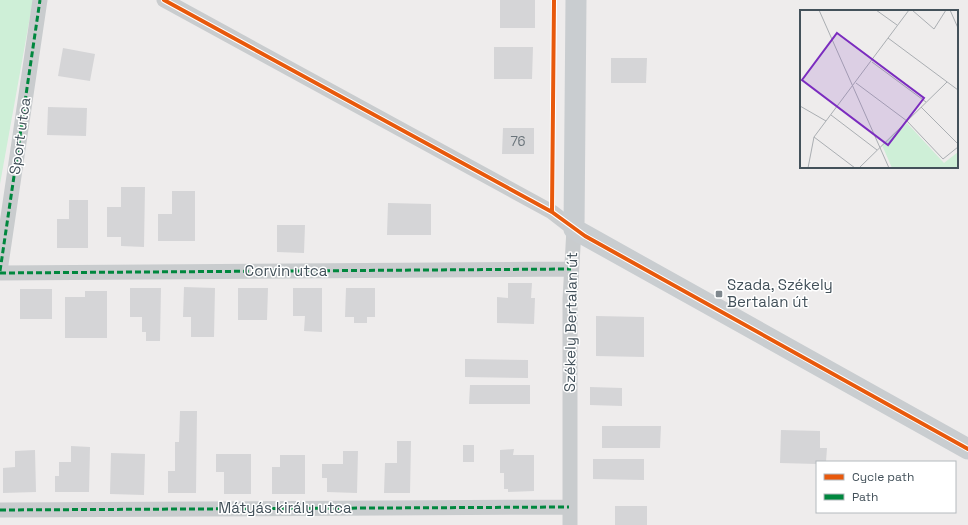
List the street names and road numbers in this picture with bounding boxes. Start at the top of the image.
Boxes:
street label: Sport utca [5,96,34,176]
street label: Székely Bertalan út [560,252,581,392]
street label: Corvin utca [245,261,328,280]
street label: Mátyás király utca [218,498,352,517]

